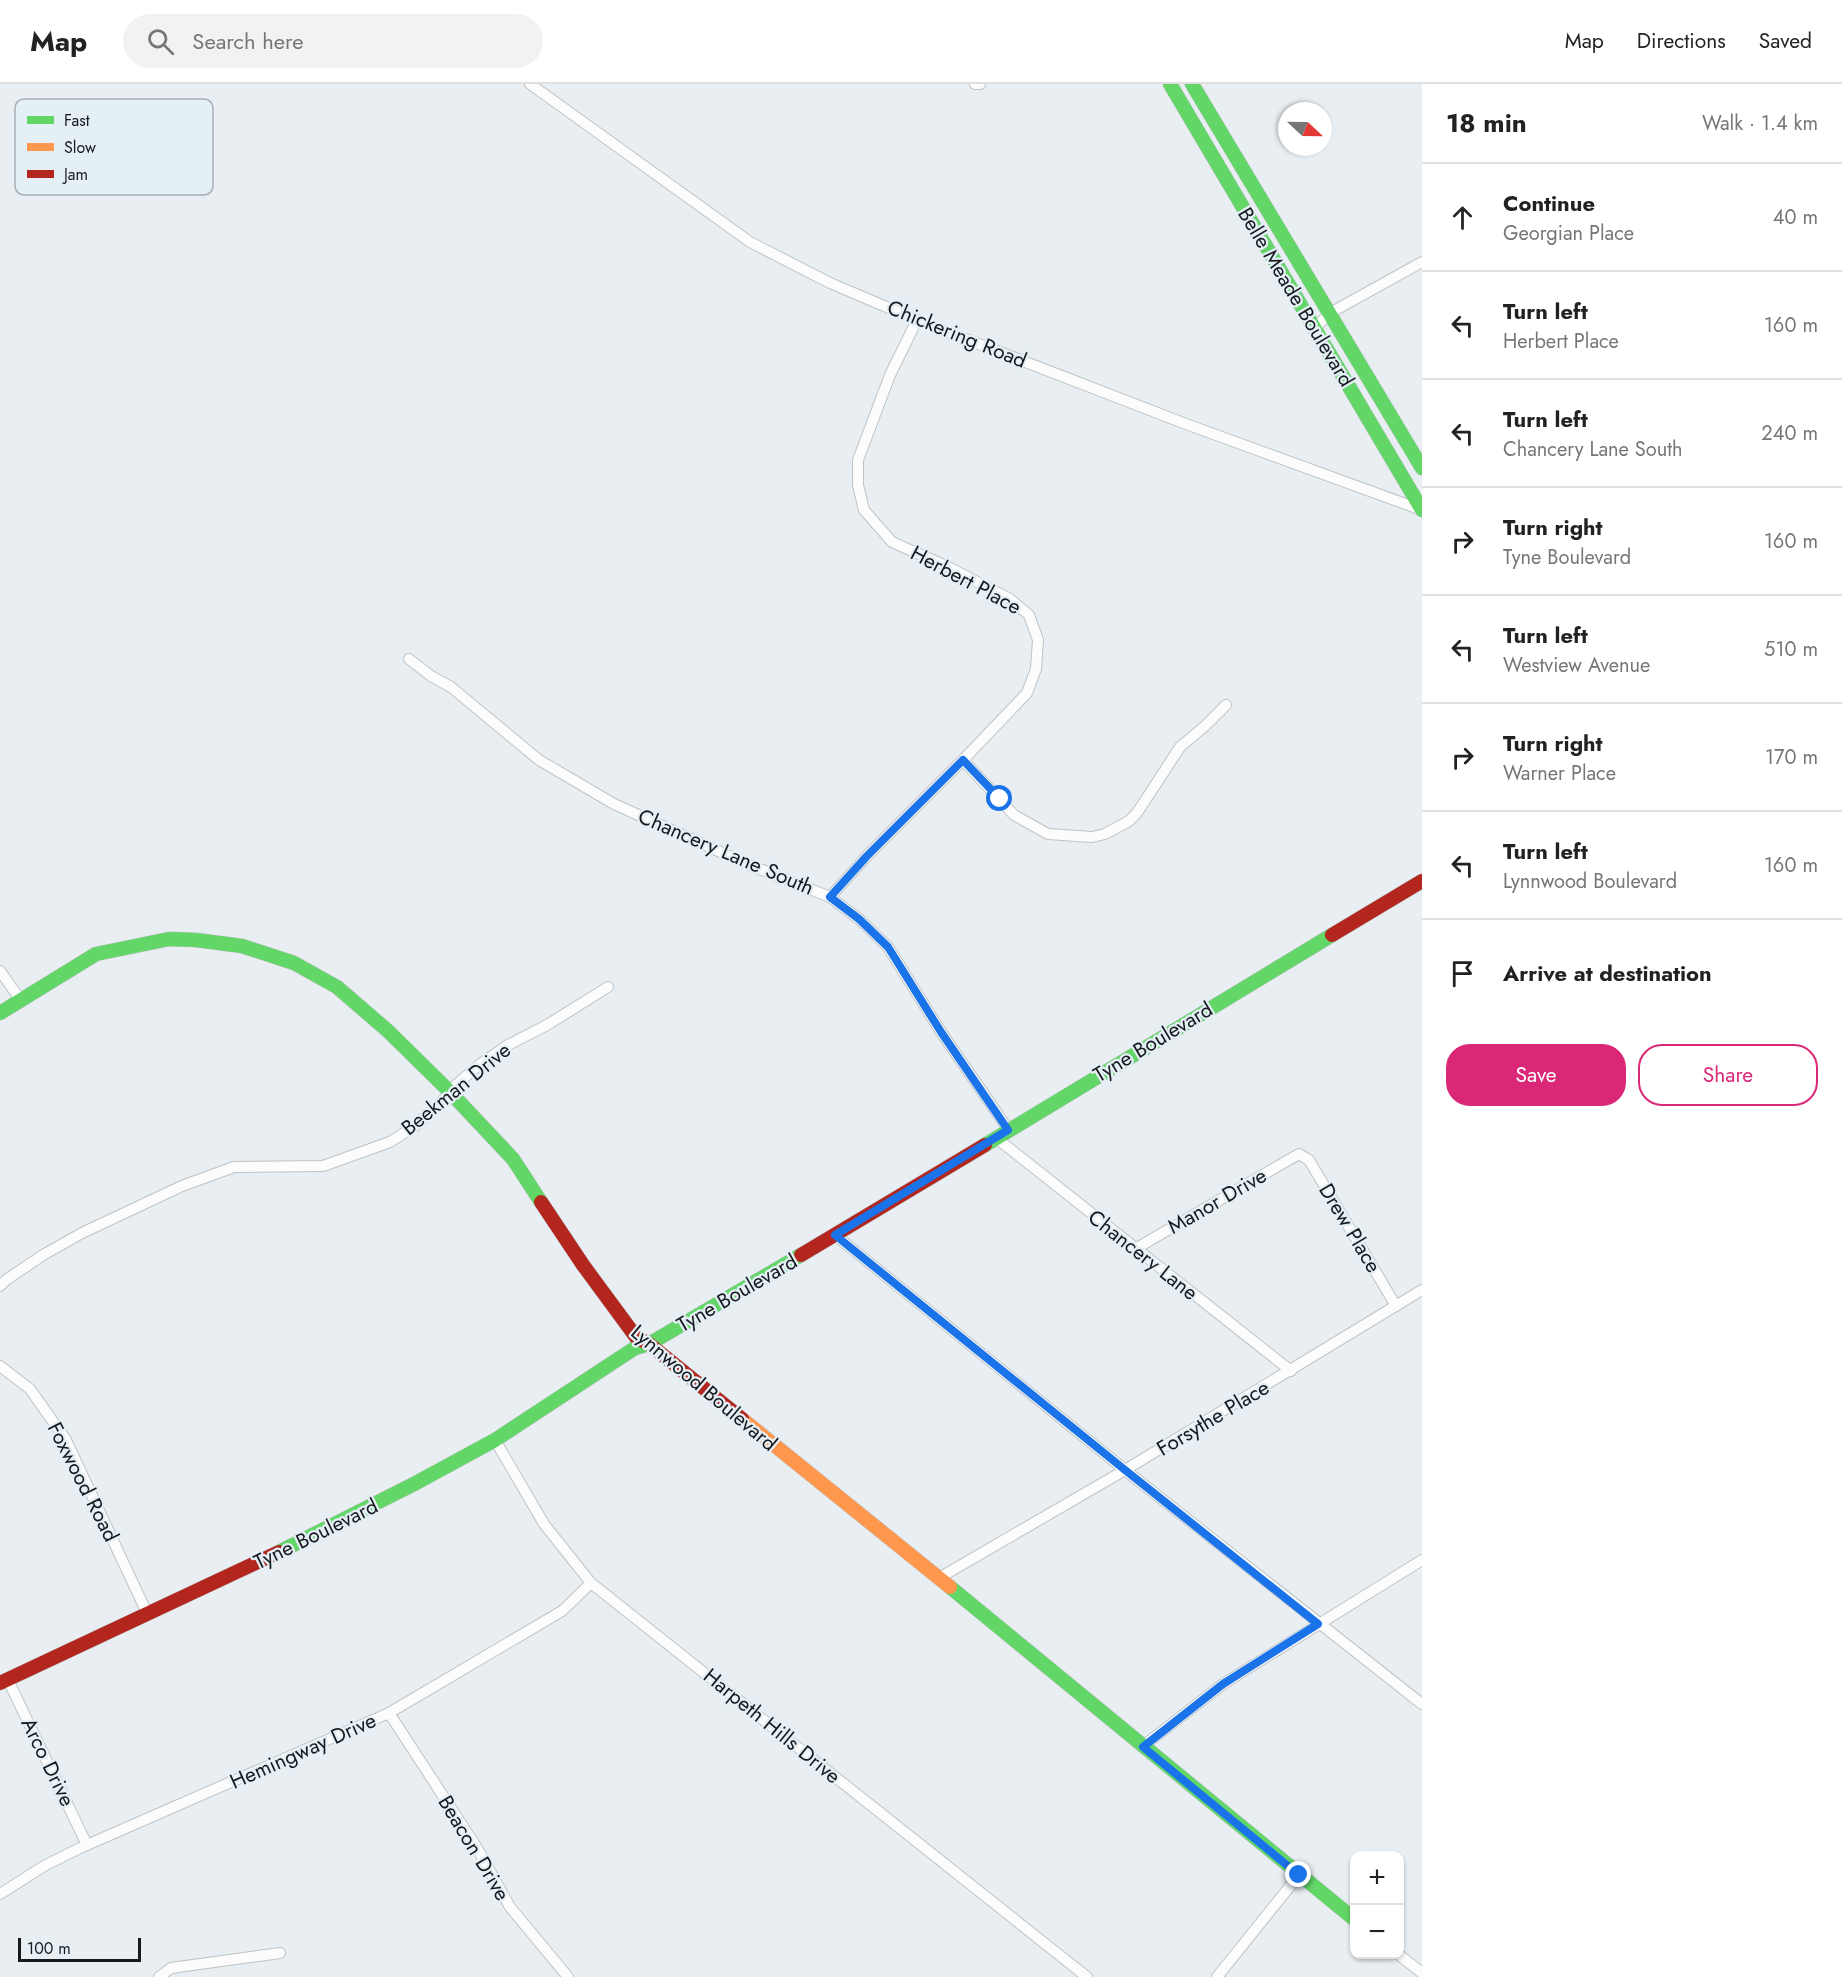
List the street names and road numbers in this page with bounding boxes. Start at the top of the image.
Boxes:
street label: Belle Meade Boulevard [1231,202,1361,392]
street label: Chickering Road [883,292,1031,376]
street label: Herbert Place [905,538,1027,622]
street label: Chancery Lane South [633,801,819,903]
street label: Tyne Boulevard [1088,994,1218,1090]
street label: Beekman Drive [395,1035,517,1143]
street label: Manor Drive [1162,1160,1272,1241]
street label: Drew Place [1312,1178,1389,1279]
street label: Chancery Lane [1082,1202,1204,1308]
street label: Tyne Boulevard [671,1246,803,1340]
street label: Lynnwood Boulevard [624,1318,784,1458]
street label: Forsythe Place [1151,1372,1275,1463]
street label: Foxwood Road [40,1417,126,1547]
street label: Tyne Boulevard [249,1491,383,1577]
street label: Harpeth Hills Drive [697,1661,847,1791]
street label: Hemingway Drive [225,1705,381,1797]
street label: Arco Drive [14,1713,82,1812]
street label: Beacon Drive [431,1790,517,1907]

